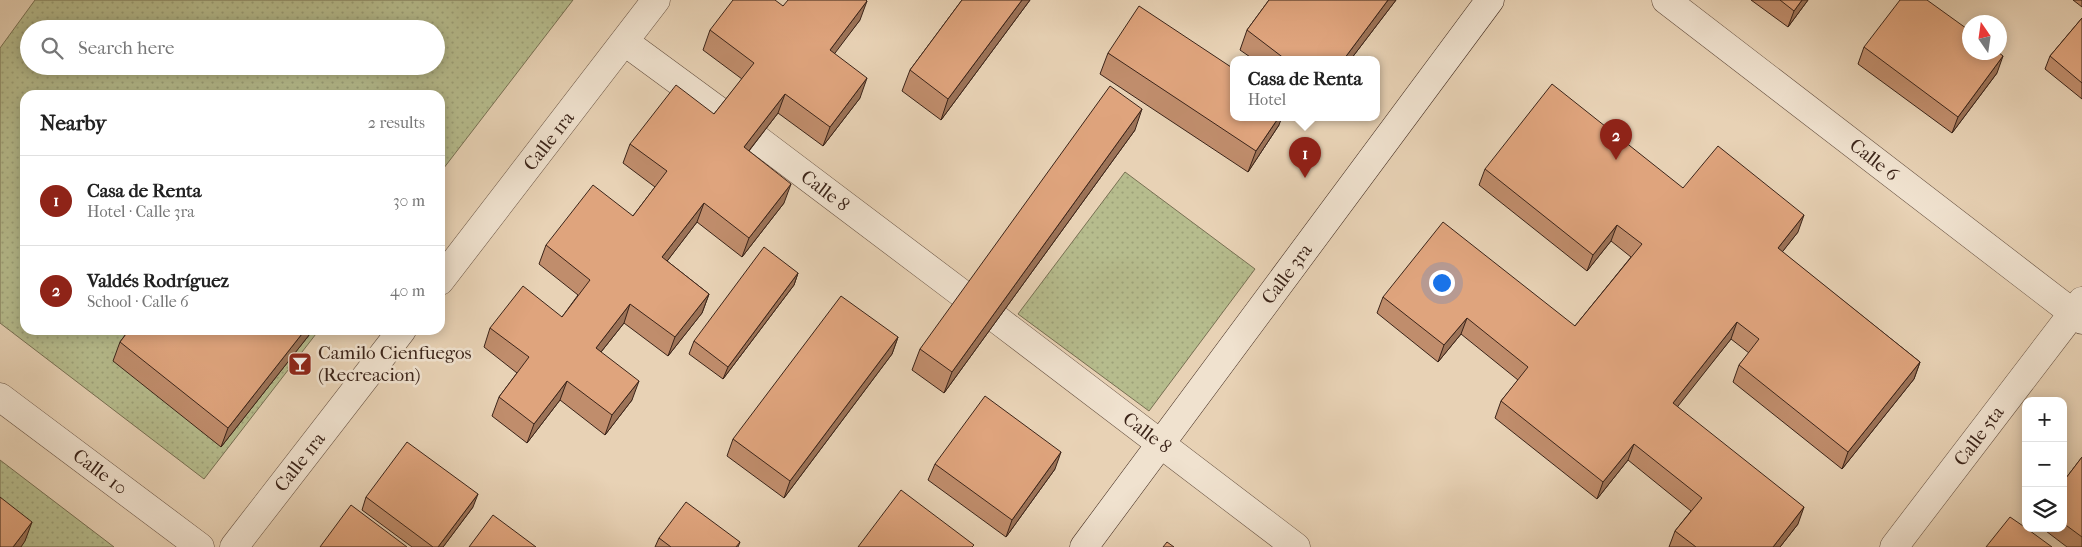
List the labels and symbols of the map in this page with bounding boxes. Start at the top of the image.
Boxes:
north arrow [1962,15,2007,60]
street label: Calle 1ra [519,107,579,175]
pin: 2 [1600,119,1632,160]
street label: Calle 6 [1845,134,1903,186]
pin: 1 [1289,137,1321,178]
street label: Calle 8 [796,166,854,216]
street label: Calle 3ra [1257,239,1317,309]
your location [1429,270,1455,296]
place label: Camilo Cienfuegos (Recreacion) [318,342,472,386]
bar icon: Camilo Cienfuegos (Recreacion) [287,351,313,377]
street label: Calle 5ta [1949,402,2009,470]
street label: Calle 8 [1118,408,1176,458]
street label: Calle 1ra [270,428,330,496]
street label: Calle 10 [68,444,132,500]

